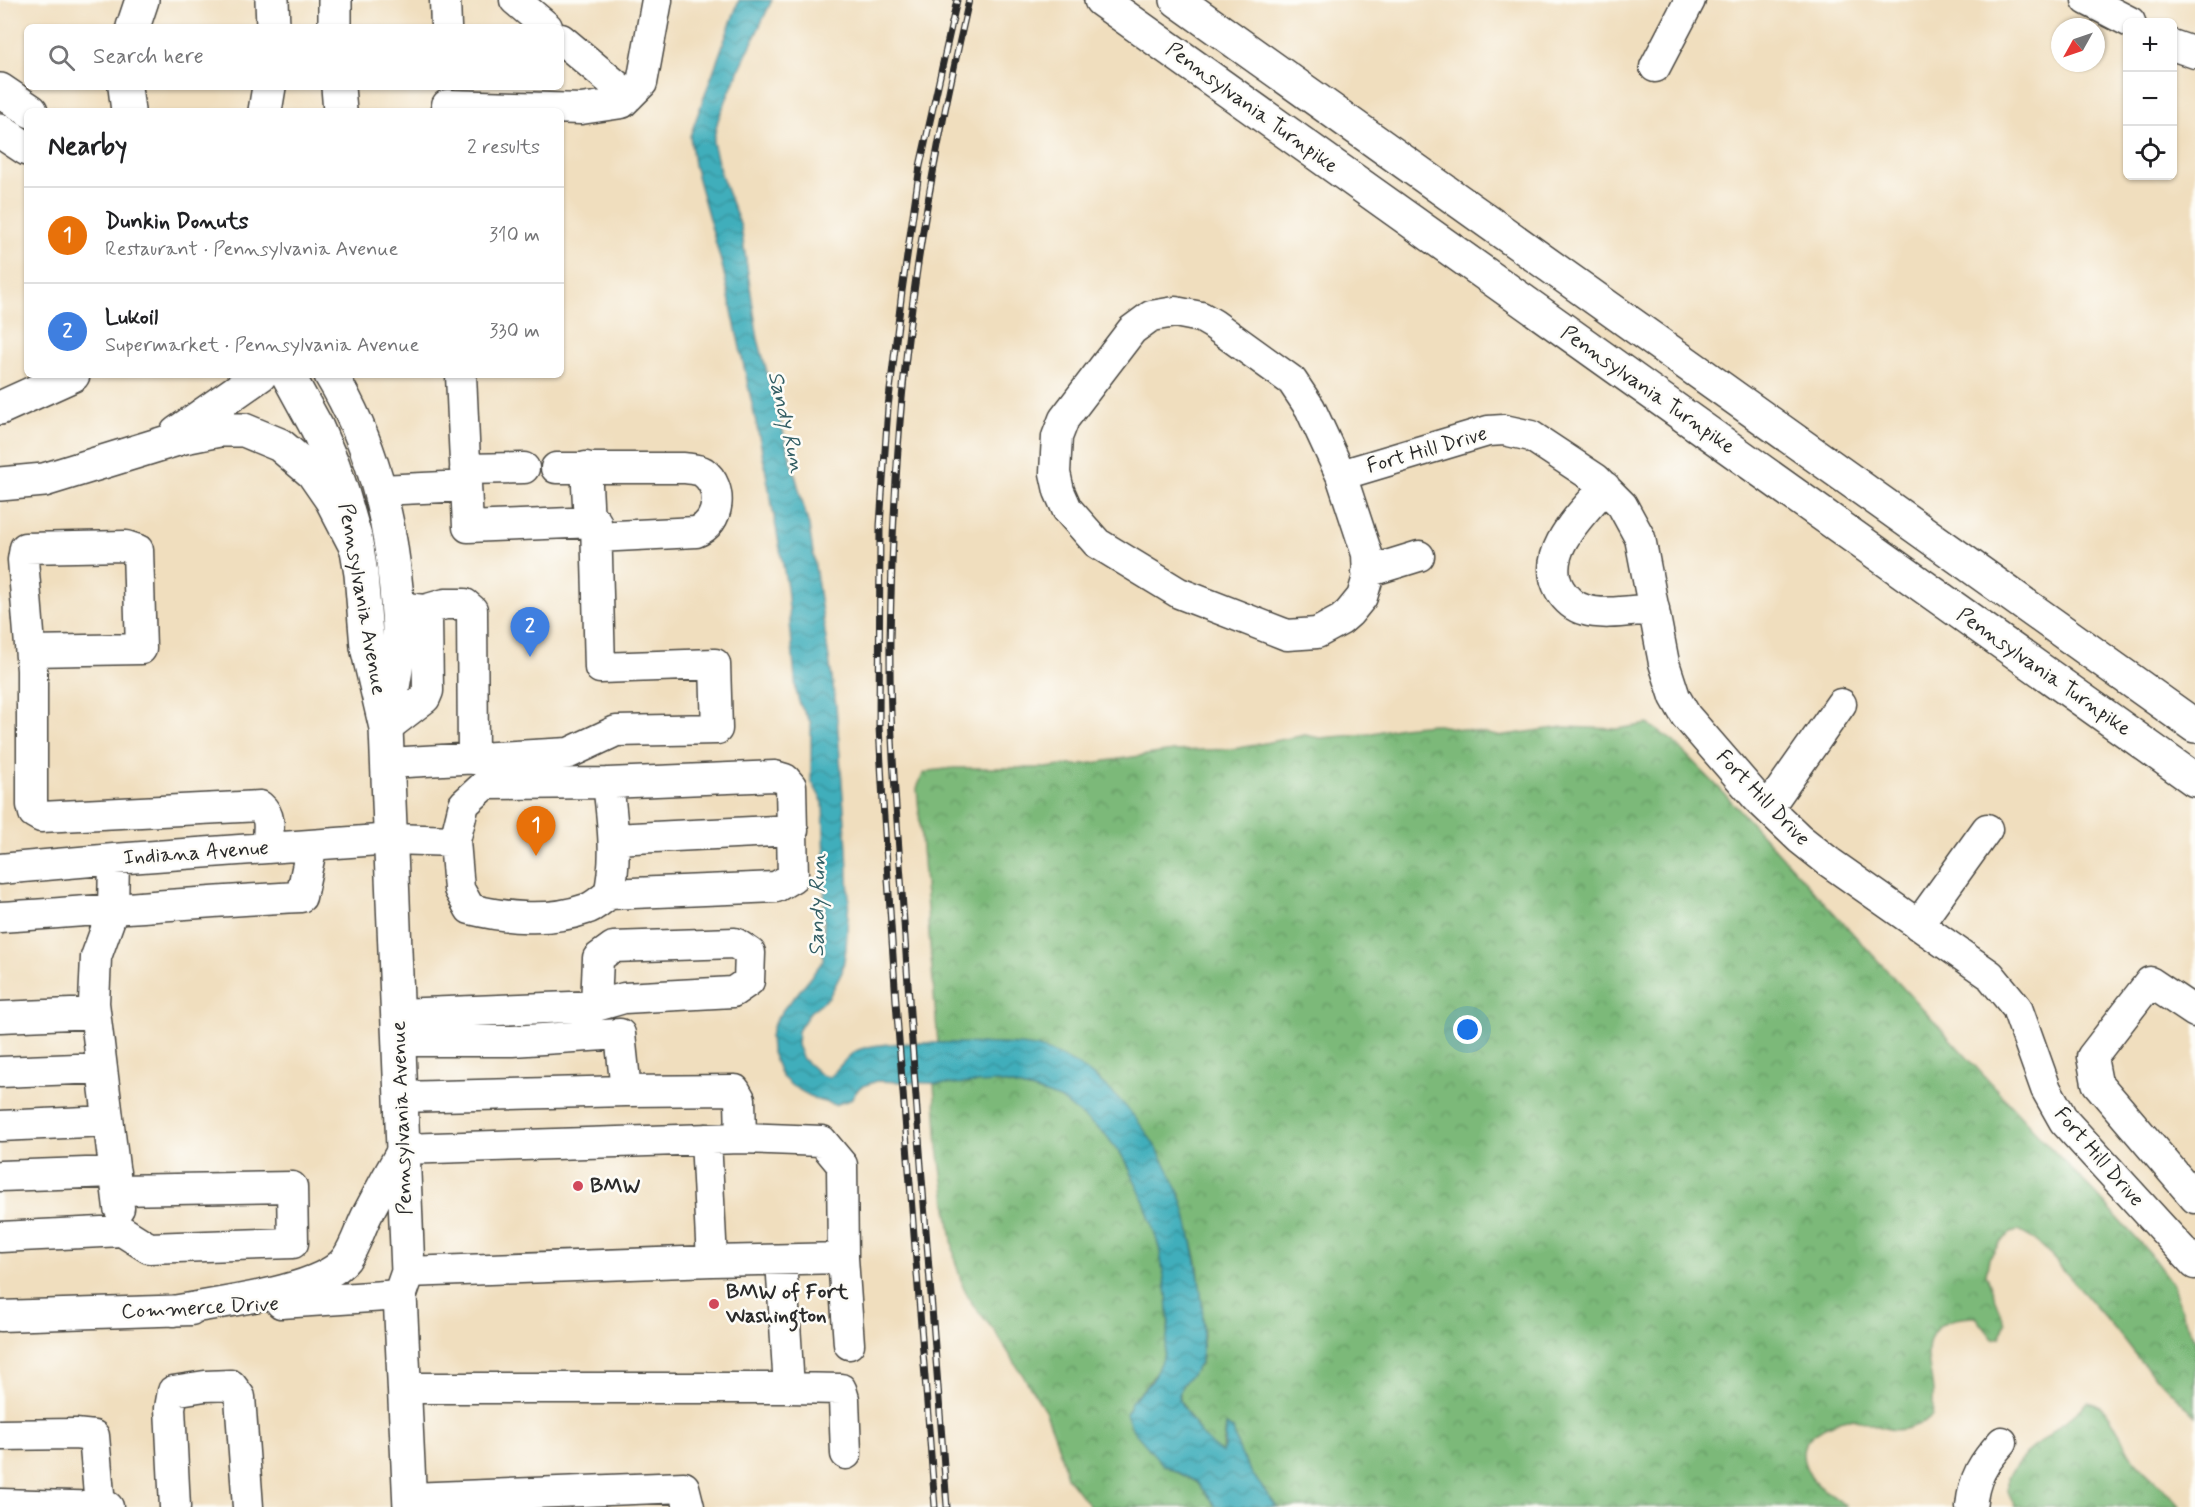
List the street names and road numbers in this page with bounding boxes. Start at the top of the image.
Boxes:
street label: Pennsylvania Turnpike [1160,36,1344,180]
street label: Pennsylvania Turnpike [1555,319,1741,461]
street label: Fort Hill Drive [1364,419,1490,481]
street label: Pennsylvania Avenue [331,501,393,697]
street label: Pennsylvania Turnpike [1951,601,2137,743]
street label: Fort Hill Drive [1710,744,1816,852]
street label: Indiana Avenue [122,834,270,872]
street label: Pennsylvania Avenue [385,1020,419,1216]
street label: Fort Hill Drive [2048,1101,2150,1213]
street label: Commerce Drive [120,1290,280,1326]

